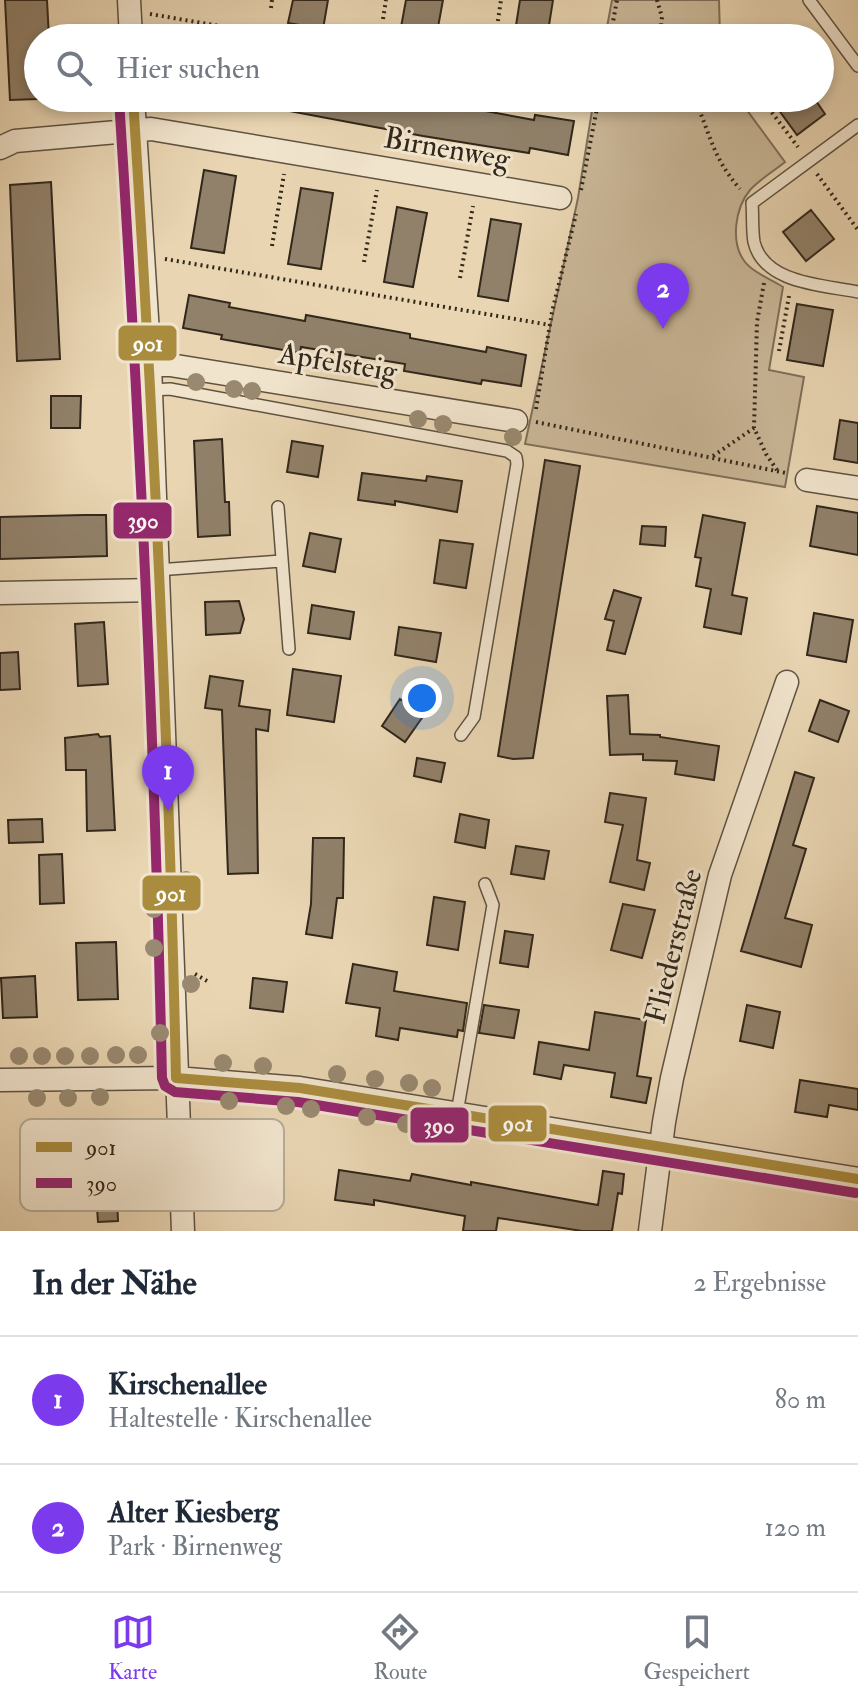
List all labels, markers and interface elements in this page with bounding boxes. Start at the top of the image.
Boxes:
search box [24,24,834,112]
icon: search [52,46,96,90]
text: Hier suchen [116,50,260,87]
street label: Birnenweg [381,119,514,178]
pin: 2 [637,263,689,329]
line badge: 901 [117,324,178,362]
text: 901 [131,330,163,358]
street label: Apfelsteig [275,335,401,390]
line badge: 390 [112,501,173,540]
text: 390 [128,507,159,535]
your location [402,678,442,718]
pin: 1 [142,745,194,811]
street label: Fliederstraße [636,865,711,1027]
line badge: 901 [141,874,202,912]
text: 901 [154,880,186,908]
line badge: 901 [487,1104,548,1143]
line badge: 390 [409,1106,470,1144]
text: 901 [501,1110,533,1138]
text: 390 [424,1112,455,1140]
legend [20,1119,284,1211]
text: 901 [84,1134,116,1162]
text: 390 [86,1170,117,1198]
text: In der Nähe [32,1262,197,1305]
text: 2 Ergebnisse [694,1267,826,1299]
text: Kirschenallee [108,1366,267,1403]
text: 1 [53,1384,63,1416]
text: 80 m [775,1384,826,1416]
text: Haltestelle · Kirschenallee [108,1403,372,1435]
text: Alter Kiesberg [108,1494,279,1531]
text: 2 [51,1512,65,1544]
text: 120 m [765,1512,826,1544]
text: Park · Birnenweg [108,1531,282,1563]
tab: Karte [108,1610,157,1686]
tab: Route [373,1610,427,1686]
tab: Gespeichert [644,1610,750,1686]

